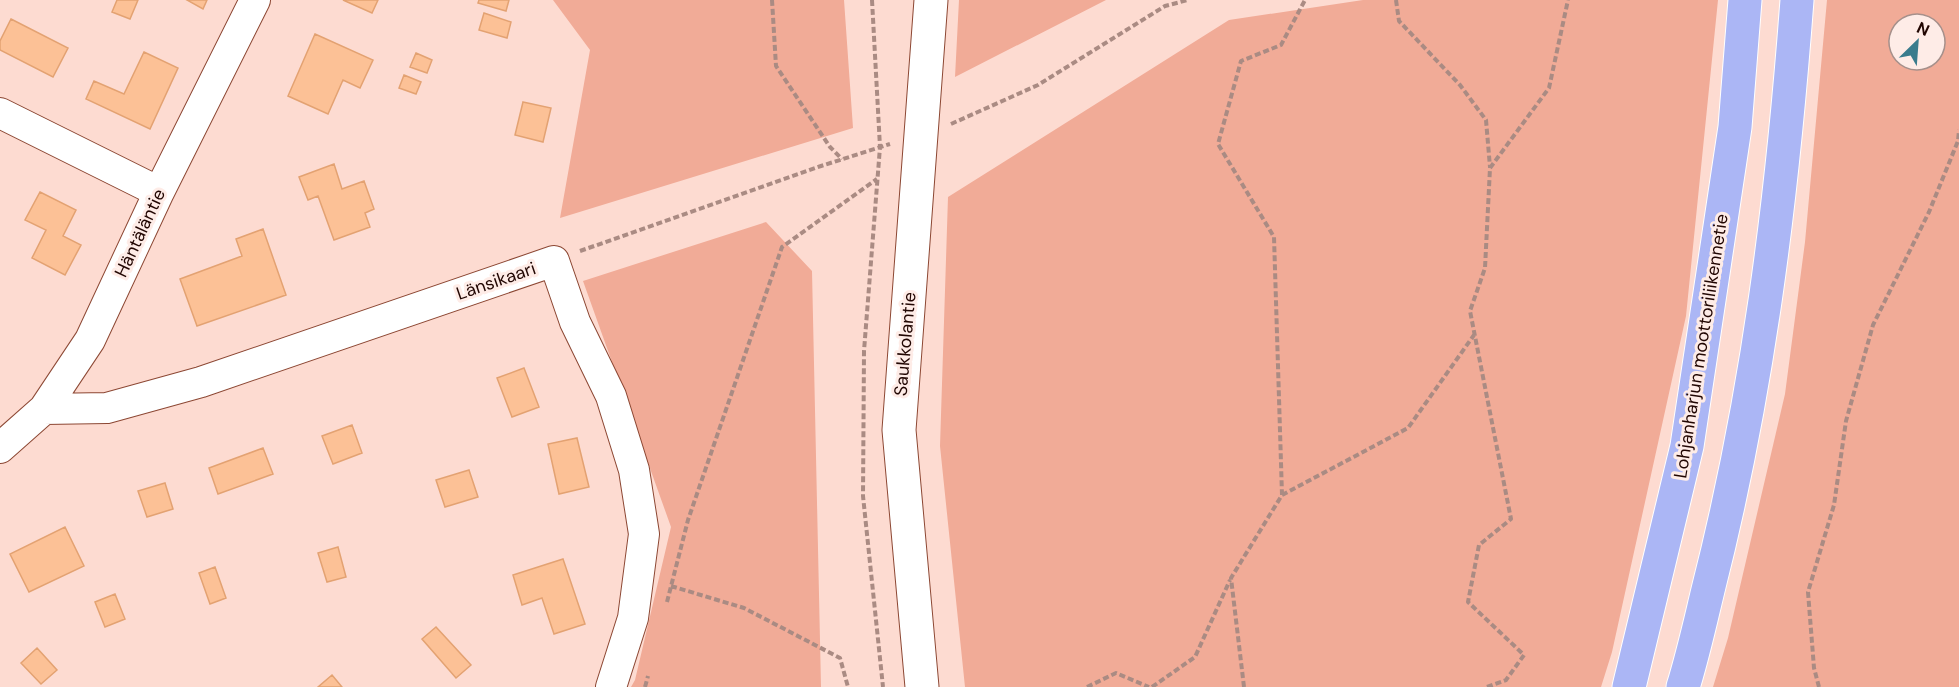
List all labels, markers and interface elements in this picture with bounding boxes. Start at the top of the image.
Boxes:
north arrow [1887,12,1947,72]
text: N [1913,17,1933,41]
street label: Häntäläntie [109,185,171,281]
street label: Lohjanharjun moottoriliikennetie [1668,212,1734,480]
street label: Länsikaari [453,256,539,306]
street label: Saukkolantie [888,291,922,397]

